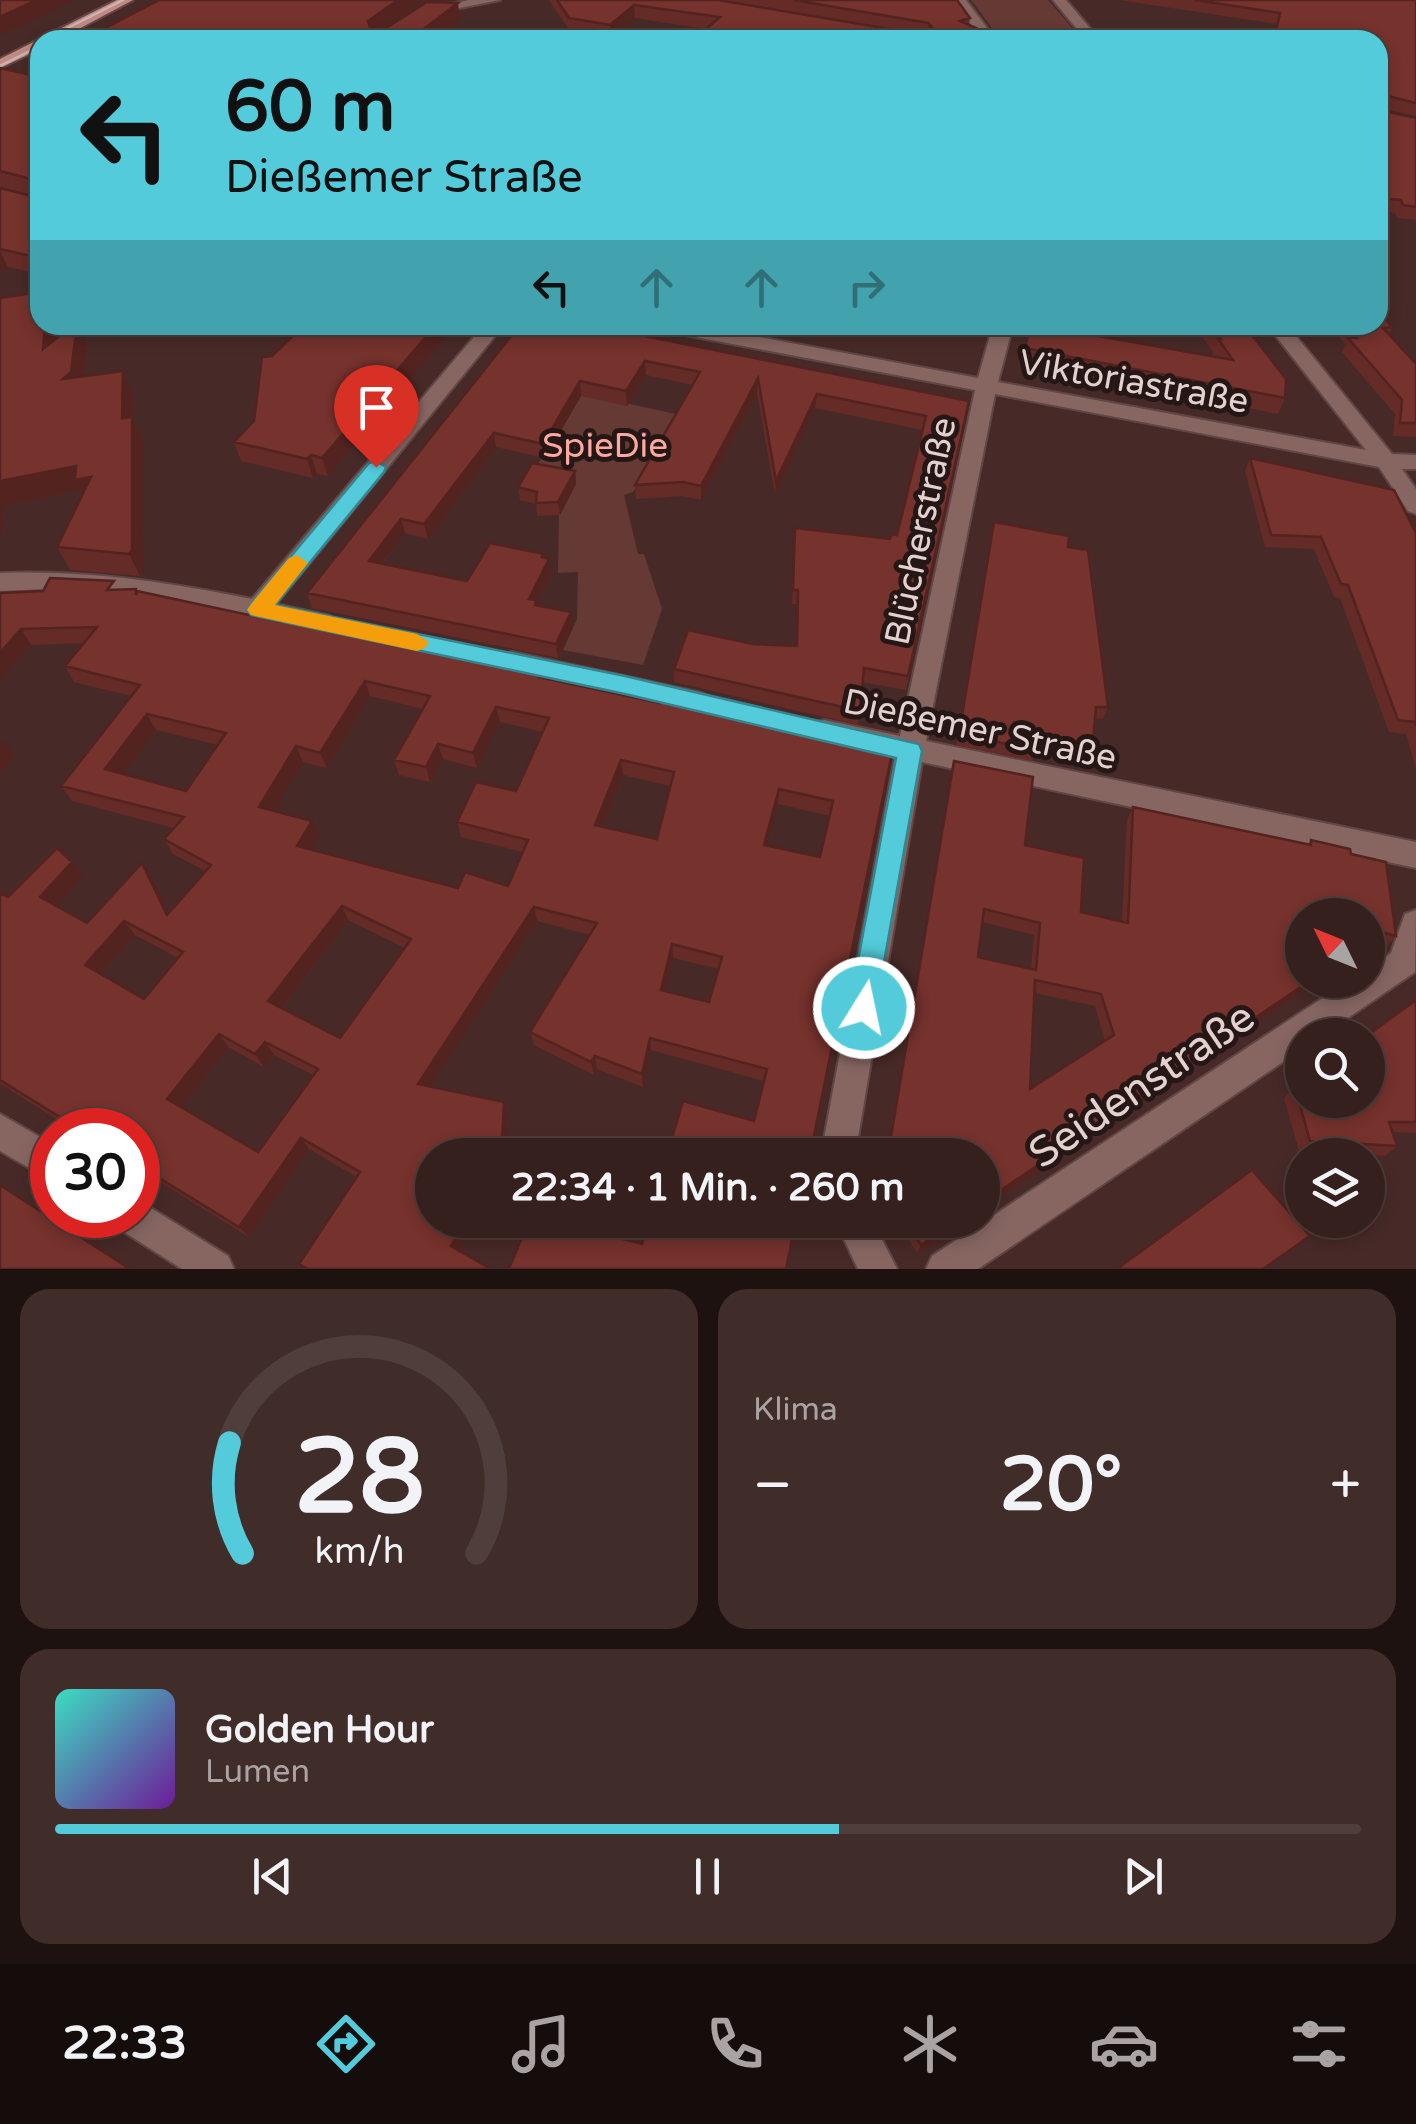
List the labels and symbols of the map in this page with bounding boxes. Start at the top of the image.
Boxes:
street label: Viktoriastraße [1016,341,1252,423]
pin [334,365,419,468]
street label: Blücherstraße [876,414,966,649]
park label: SpieDie [542,425,668,467]
street label: Dießemer Straße [839,681,1120,779]
north arrow [1285,898,1385,998]
position arrow [812,956,916,1060]
street label: Seidenstraße [1019,991,1264,1179]
speed limit sign: 30 [30,1108,160,1238]

